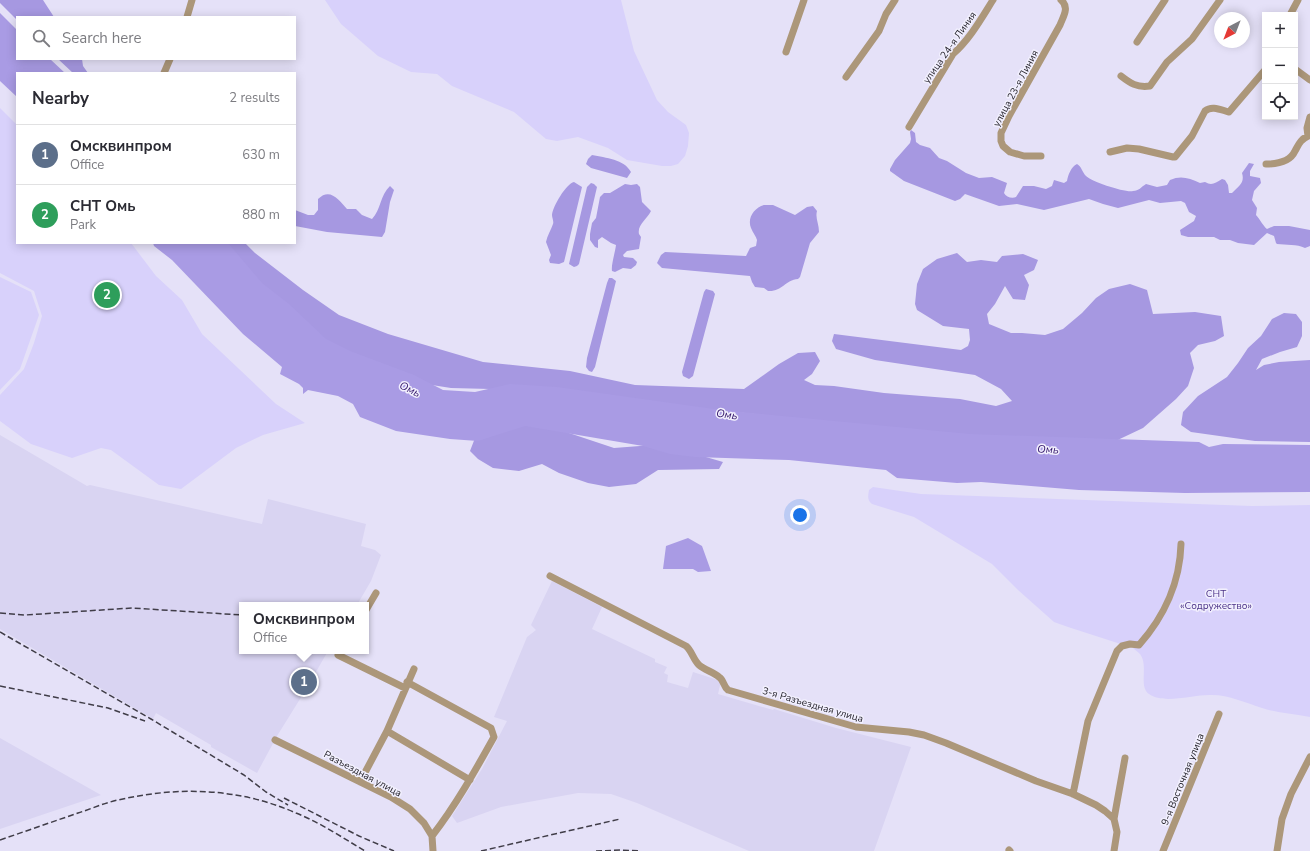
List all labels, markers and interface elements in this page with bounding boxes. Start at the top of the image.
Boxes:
street label: улица 24-я Линия [920,9,980,86]
north arrow [1214,12,1250,48]
map controls [1262,12,1298,120]
button: + [1262,12,1298,48]
search box [16,16,296,60]
icon: search [30,27,52,49]
text: Search here [62,28,142,48]
street label: улица 23-я Линия [990,48,1042,129]
button: − [1262,48,1298,84]
button: locate [1262,84,1298,120]
text: Nearby [32,87,89,110]
text: 2 results [229,89,280,107]
text: Омсквинпром [70,136,172,156]
text: 1 [41,146,49,164]
text: 630 m [242,146,280,164]
text: Office [70,156,104,174]
text: СНТ Омь [70,196,136,216]
text: 2 [41,206,49,224]
text: 880 m [242,206,280,224]
text: Park [70,216,96,234]
pin: 2 [94,280,120,310]
water label: Омь [397,378,423,401]
water label: Омь [715,406,739,423]
water label: Омь [1037,441,1059,458]
your location [790,505,810,525]
park label: СНТ «Содружество» [1180,587,1252,613]
popup [239,602,369,654]
text: Омсквинпром [253,609,355,629]
text: Office [253,629,287,647]
pin: 1 [291,667,317,697]
street label: 3-я Разъездная улица [761,684,865,726]
street label: 9-я Восточная улица [1158,731,1208,827]
street label: Разъездная улица [321,747,404,800]

